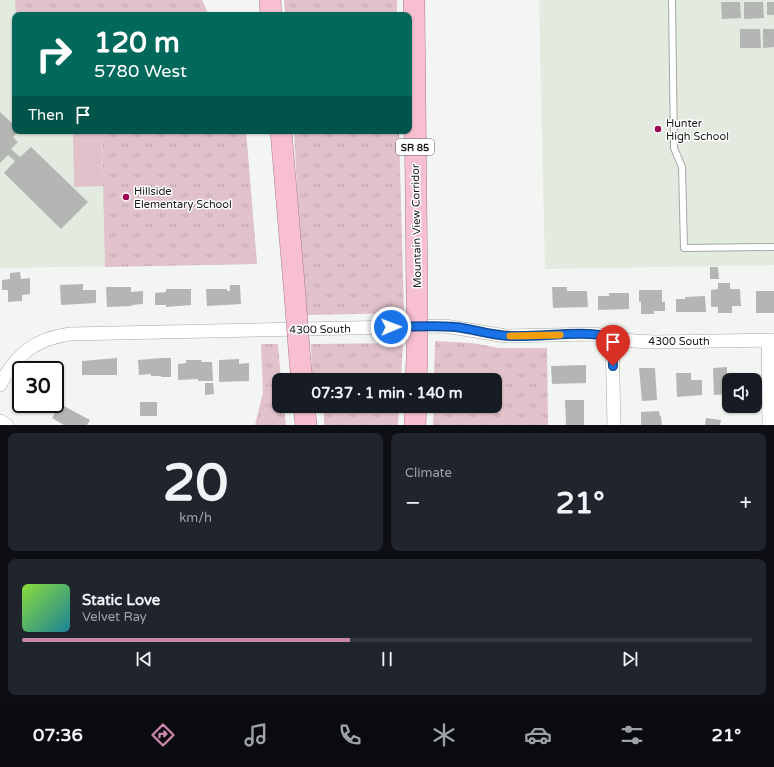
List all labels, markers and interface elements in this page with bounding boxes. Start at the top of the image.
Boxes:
text: 120 m [94,26,180,60]
icon: right [28,28,80,80]
text: 5780 West [94,60,187,82]
icon: arrive [72,104,94,126]
text: Then [28,106,64,124]
place label: Hunter High School [666,117,729,143]
marker: Hunter High School [653,124,663,134]
road number: SR 85 [396,139,434,155]
street label: Mountain View Corridor [409,163,424,288]
place label: Hillside Elementary School [134,185,232,211]
marker: Hillside Elementary School [121,192,131,202]
position arrow [370,306,412,348]
street label: 4300 South [289,322,351,337]
pin [596,325,630,366]
icon: arrive [602,331,624,353]
street label: 4300 South [648,335,710,348]
speed limit sign: 30 [12,361,64,413]
map controls [722,373,762,413]
button: sound [722,373,762,413]
text: 07:37 · 1 min · 140 m [312,384,462,402]
text: 20 [163,452,228,515]
text: Climate [405,465,452,481]
text: 21° [556,485,605,522]
text: − [405,490,421,516]
text: + [740,490,752,516]
text: km/h [179,510,212,526]
text: Static Love [82,591,160,609]
text: Velvet Ray [82,609,147,625]
icon: previous [133,648,155,670]
icon: pause [376,648,398,670]
icon: next [619,648,641,670]
icon: directions [149,721,177,749]
icon: music [242,721,270,749]
icon: phone [336,721,364,749]
icon: climate [430,721,458,749]
icon: car [524,721,552,749]
icon: filters [618,721,646,749]
text: 07:36 [33,724,83,746]
text: 21° [712,724,741,746]

